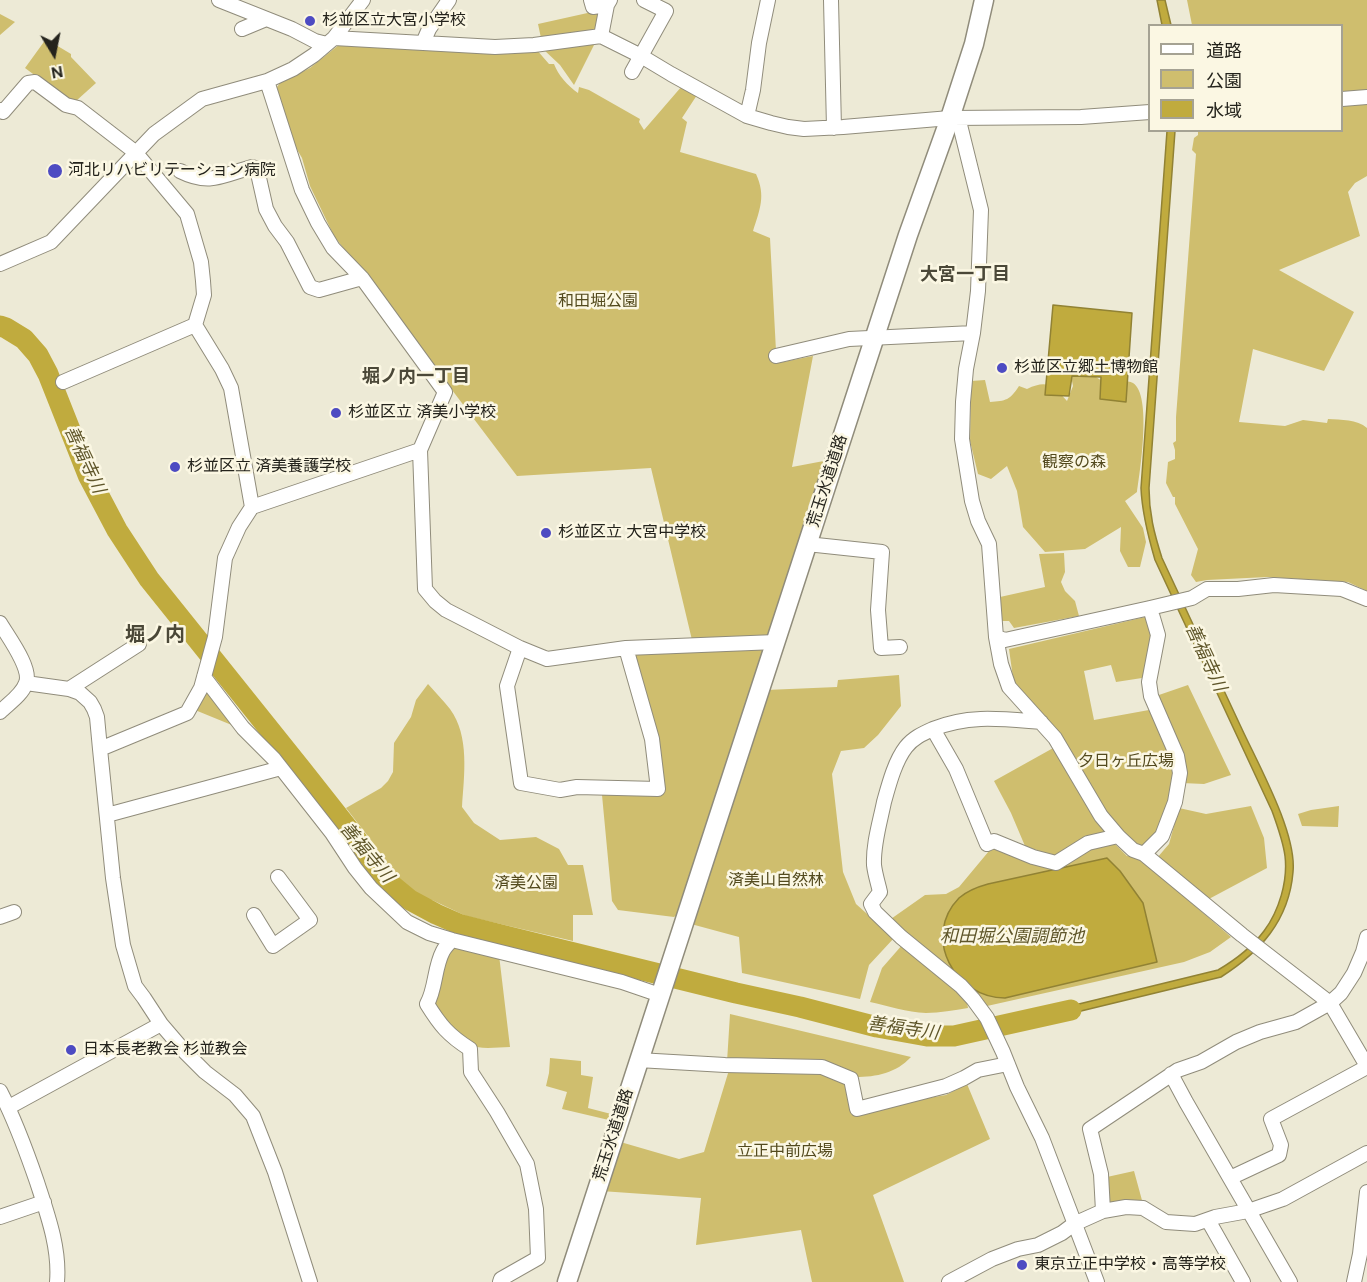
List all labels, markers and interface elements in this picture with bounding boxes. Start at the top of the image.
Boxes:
place label: 杉並区立大宮小学校 [322,11,466,31]
marker: 杉並区立大宮小学校 [303,14,317,28]
north arrow [24,24,84,84]
legend [1148,24,1343,132]
text: 道路 [1206,39,1242,63]
text: N [50,61,65,84]
text: 公園 [1206,69,1242,93]
text: 水域 [1206,99,1242,123]
place label: 河北リハビリテーション病院 [68,161,276,181]
marker: 河北リハビリテーション病院 [46,162,64,180]
district label: 大宮一丁目 [920,264,1010,286]
park label: 和田堀公園 [558,292,638,312]
place label: 杉並区立郷土博物館 [1014,358,1158,378]
marker: 杉並区立郷土博物館 [995,361,1009,375]
district label: 堀ノ内一丁目 [362,366,470,388]
place label: 杉並区立 済美小学校 [348,403,496,423]
marker: 杉並区立 済美小学校 [329,406,343,420]
water label: 善福寺川 [59,423,109,497]
street label: 荒玉水道道路 [804,432,852,530]
park label: 観察の森 [1042,453,1106,473]
place label: 杉並区立 済美養護学校 [187,457,351,477]
marker: 杉並区立 済美養護学校 [168,460,182,474]
place label: 杉並区立 大宮中学校 [558,523,706,543]
marker: 杉並区立 大宮中学校 [539,526,553,540]
water label: 善福寺川 [1180,621,1230,695]
district label: 堀ノ内 [125,624,185,648]
park label: 夕日ヶ丘広場 [1078,752,1174,772]
water label: 善福寺川 [335,818,397,888]
park label: 済美山自然林 [728,871,824,891]
park label: 済美公園 [494,874,558,894]
water label: 和田堀公園調節池 [940,926,1084,948]
water label: 善福寺川 [866,1013,940,1045]
place label: 日本長老教会 杉並教会 [83,1040,247,1060]
marker: 日本長老教会 杉並教会 [64,1043,78,1057]
street label: 荒玉水道道路 [590,1086,638,1184]
park label: 立正中前広場 [737,1142,833,1162]
place label: 東京立正中学校・高等学校 [1034,1255,1226,1275]
marker: 東京立正中学校・高等学校 [1015,1258,1029,1272]

